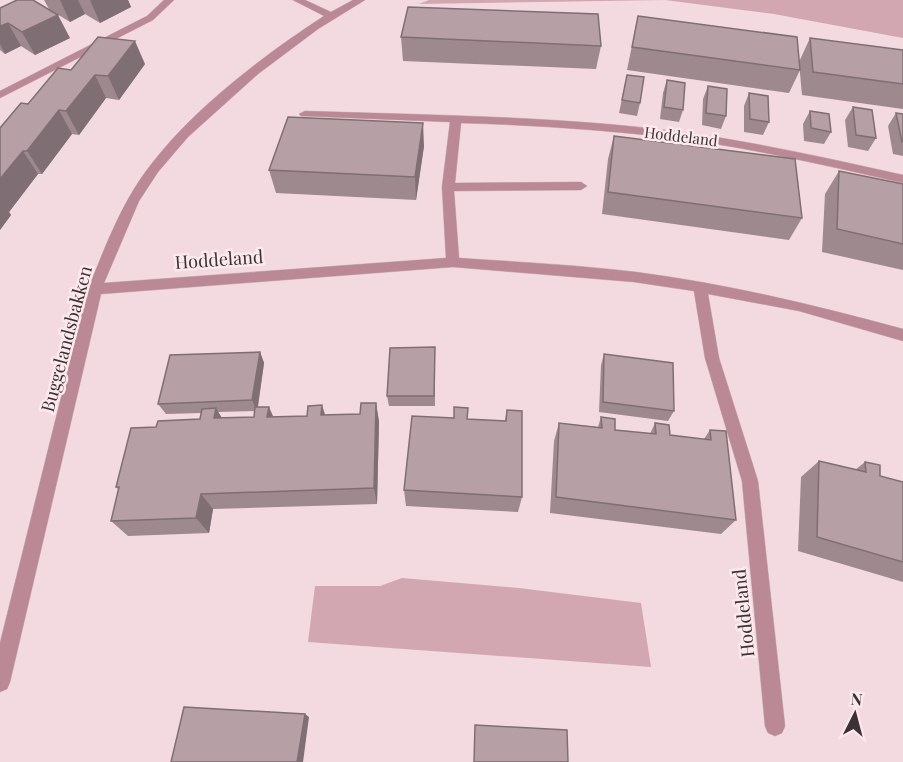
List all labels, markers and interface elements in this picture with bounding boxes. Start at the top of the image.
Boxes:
street label: Hoddeland [643,122,719,150]
street label: Hoddeland [174,244,264,274]
street label: Buggelandsbakken [35,263,97,415]
street label: Hoddeland [726,567,760,658]
north arrow [825,684,885,744]
text: N [850,688,864,710]

